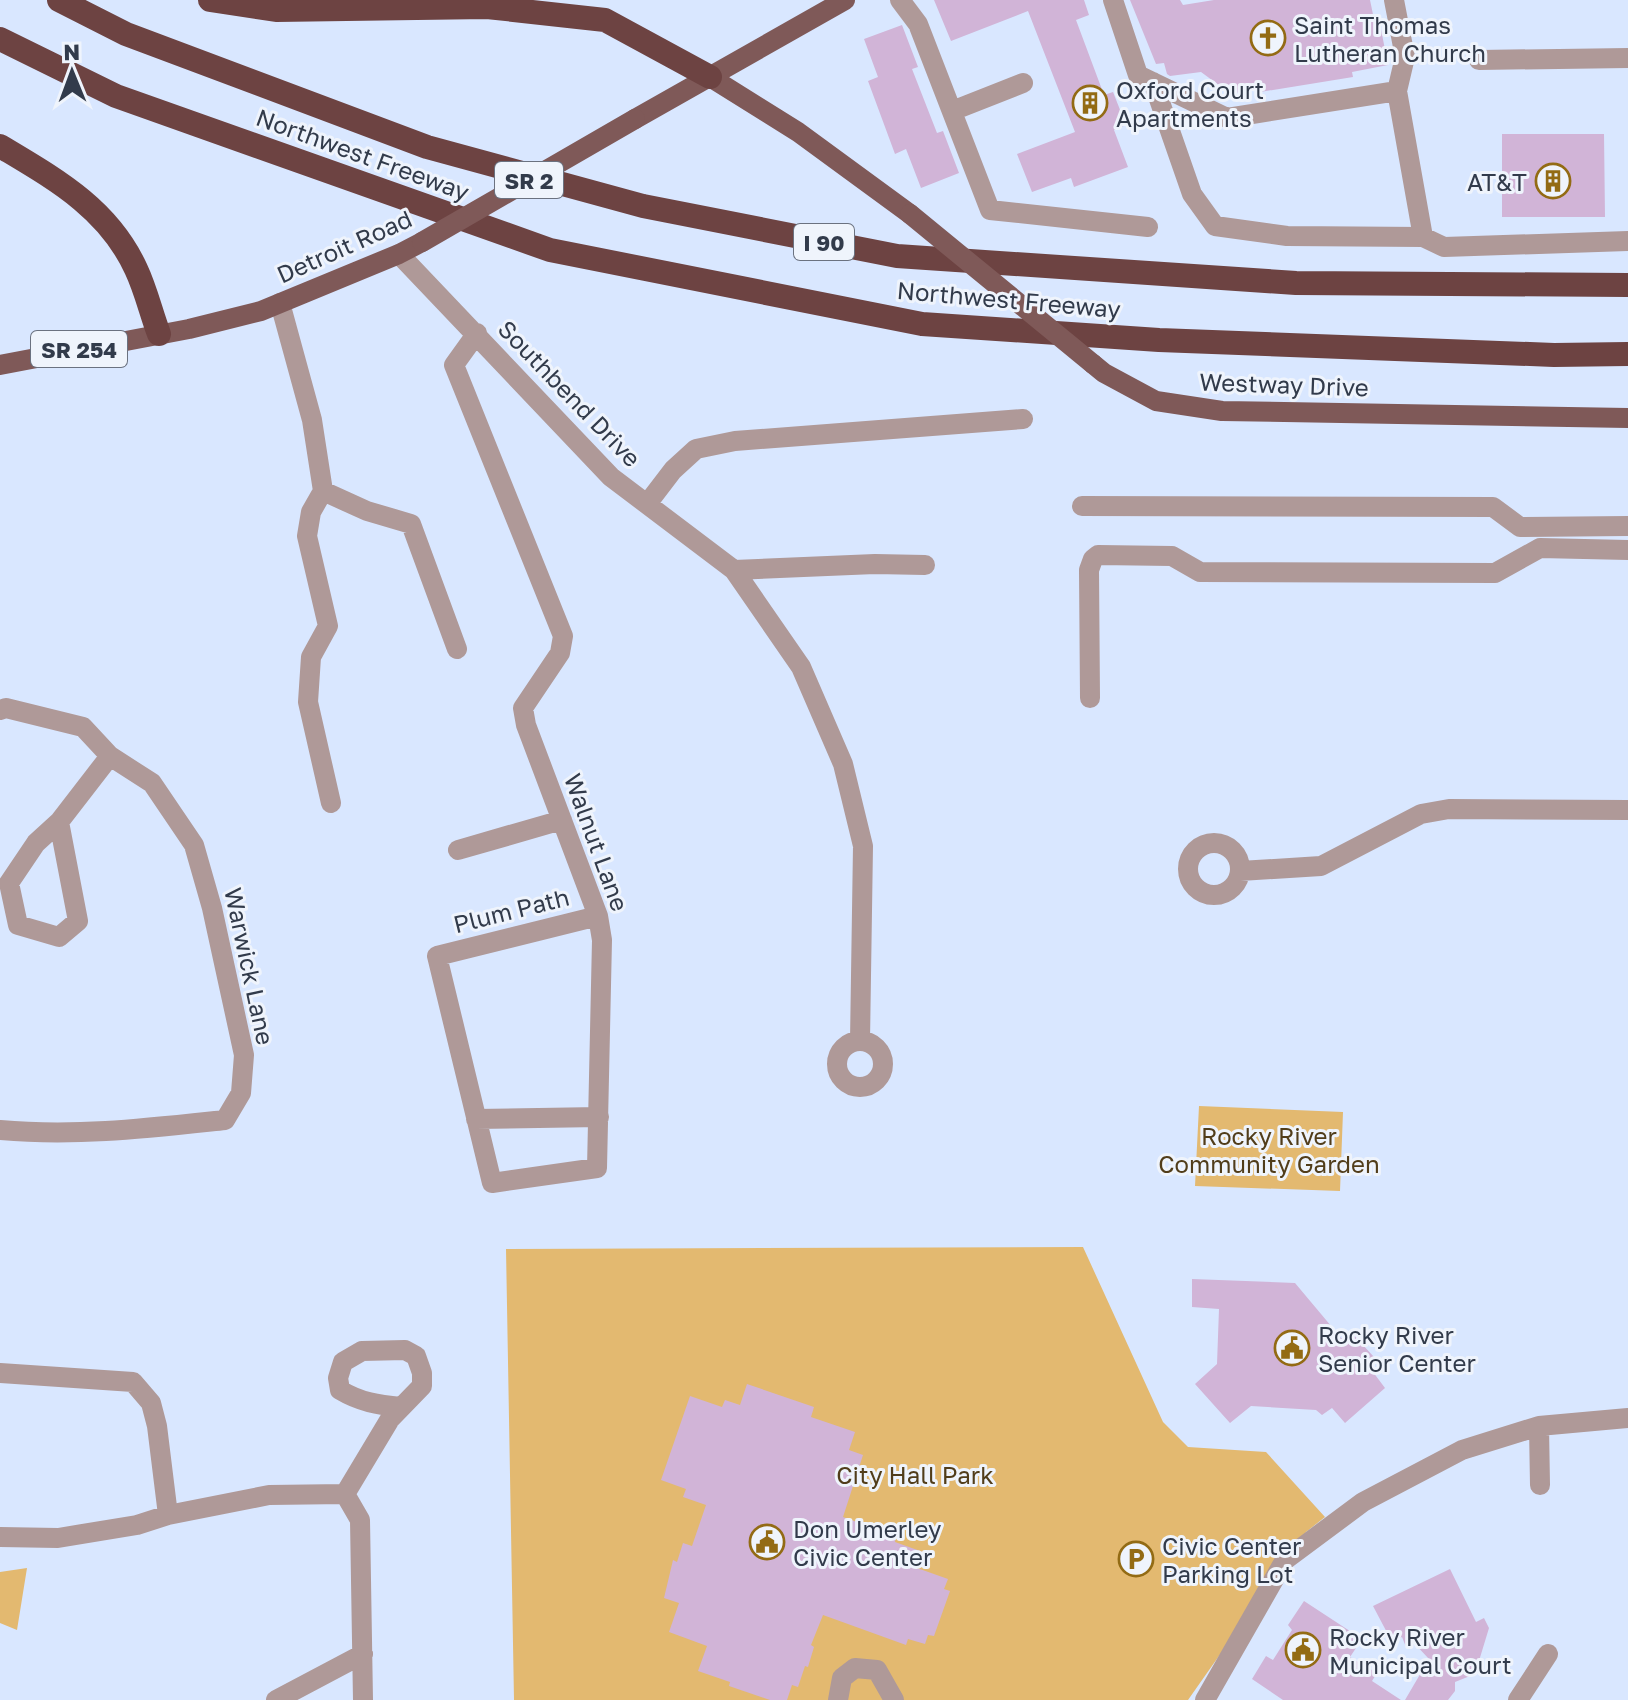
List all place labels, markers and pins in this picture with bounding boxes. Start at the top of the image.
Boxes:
place label: Saint Thomas Lutheran Church [1294,10,1486,67]
church icon: Saint Thomas Lutheran Church [1249,19,1287,57]
place label: Oxford Court Apartments [1116,75,1264,132]
building icon: Oxford Court Apartments [1071,84,1109,122]
building icon: AT&T [1534,162,1572,200]
place label: AT&T [1467,167,1527,196]
place label: Rocky River Senior Center [1318,1320,1476,1377]
public building icon: Rocky River Senior Center [1273,1329,1311,1367]
place label: Don Umerley Civic Center [793,1514,941,1571]
public building icon: Don Umerley Civic Center [748,1523,786,1561]
place label: Civic Center Parking Lot [1162,1531,1301,1588]
parking icon: Civic Center Parking Lot [1117,1540,1155,1578]
place label: Rocky River Municipal Court [1329,1622,1512,1679]
public building icon: Rocky River Municipal Court [1284,1631,1322,1669]

